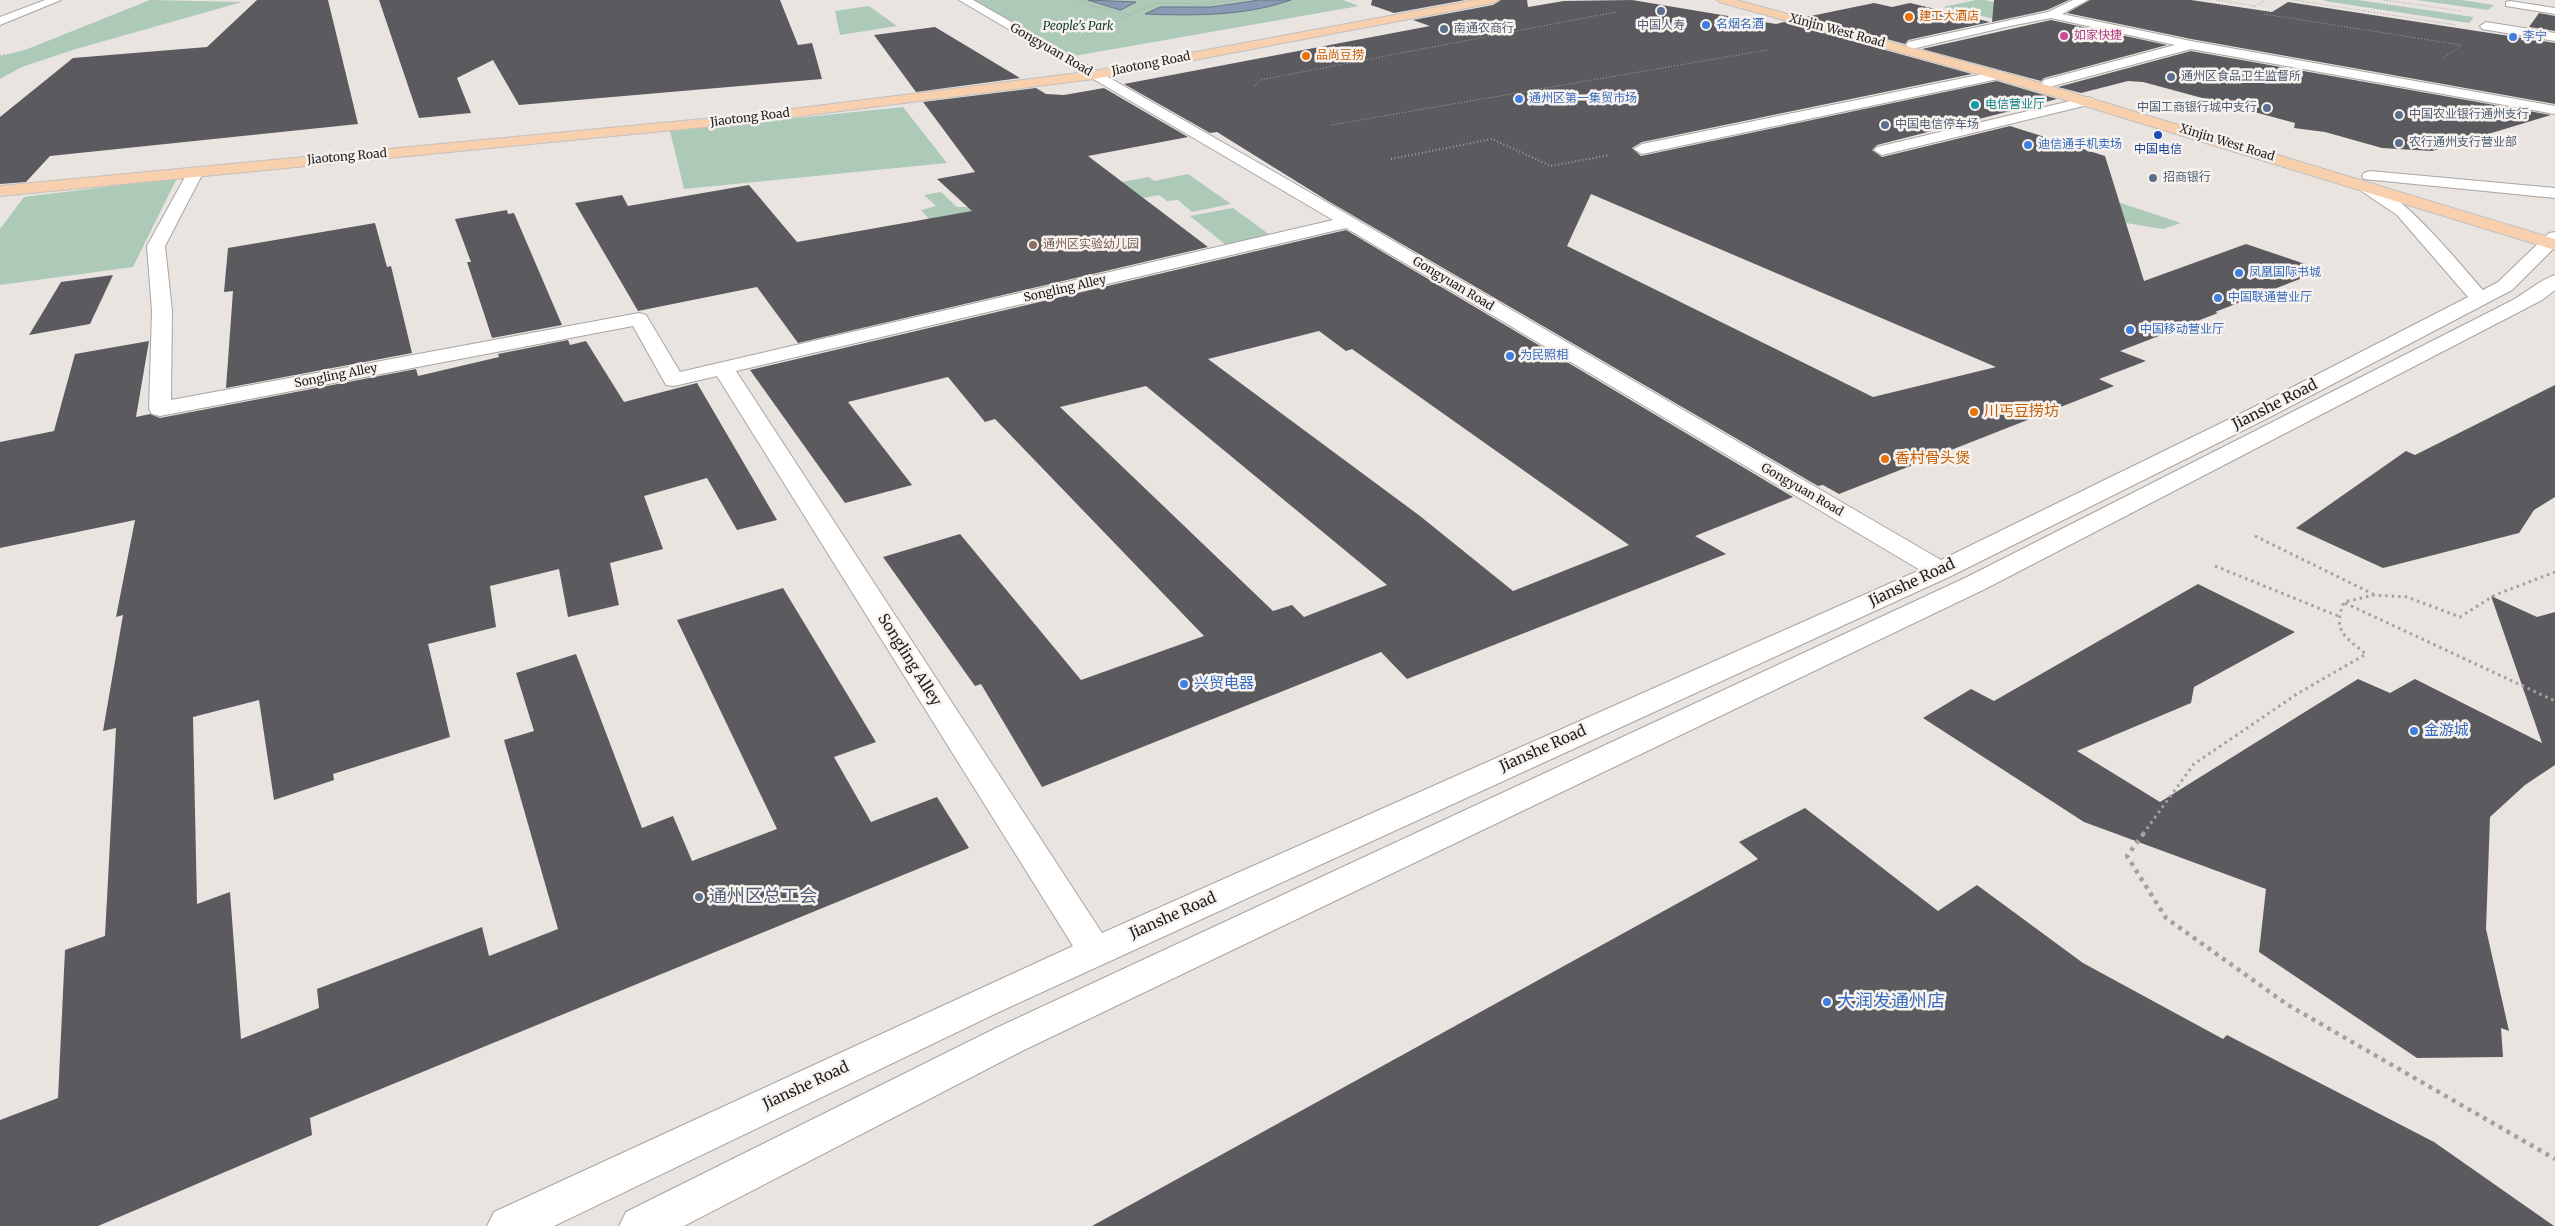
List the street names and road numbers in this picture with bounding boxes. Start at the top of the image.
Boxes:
street label: Xinjin West Road [1788,11,1886,51]
street label: Gongyuan Road [1007,21,1095,79]
street label: Jiaotong Road [1110,49,1192,79]
street label: Jiaotong Road [709,106,791,130]
street label: Xinjin West Road [2178,122,2276,164]
street label: Jiaotong Road [307,146,387,168]
street label: Gongyuan Road [1410,254,1496,314]
street label: Songling Alley [1022,273,1108,305]
street label: Songling Alley [293,361,379,391]
street label: Jianshe Road [2230,376,2320,434]
street label: Gongyuan Road [1758,461,1846,519]
street label: Jianshe Road [1866,555,1958,611]
street label: Songling Alley [874,611,944,709]
street label: Jianshe Road [1497,722,1589,776]
street label: Jianshe Road [1127,889,1219,943]
street label: Jianshe Road [760,1058,852,1114]

